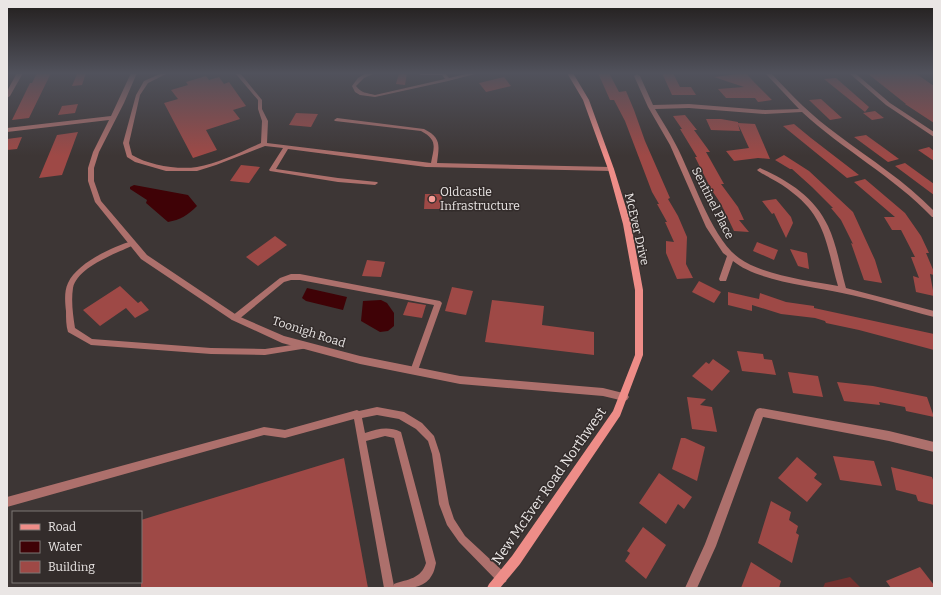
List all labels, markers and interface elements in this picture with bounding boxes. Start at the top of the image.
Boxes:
street label: Sentinel Place [689,165,737,241]
place label: Oldcastle Infrastructure [440,185,520,213]
street label: McEver Drive [622,192,652,266]
marker: Oldcastle Infrastructure [427,194,437,204]
street label: Toonigh Road [271,314,347,350]
street label: New McEver Road Northwest [488,404,610,568]
legend [12,511,142,583]
text: Road [48,520,76,534]
text: Water [48,540,83,554]
text: Building [48,560,95,574]

